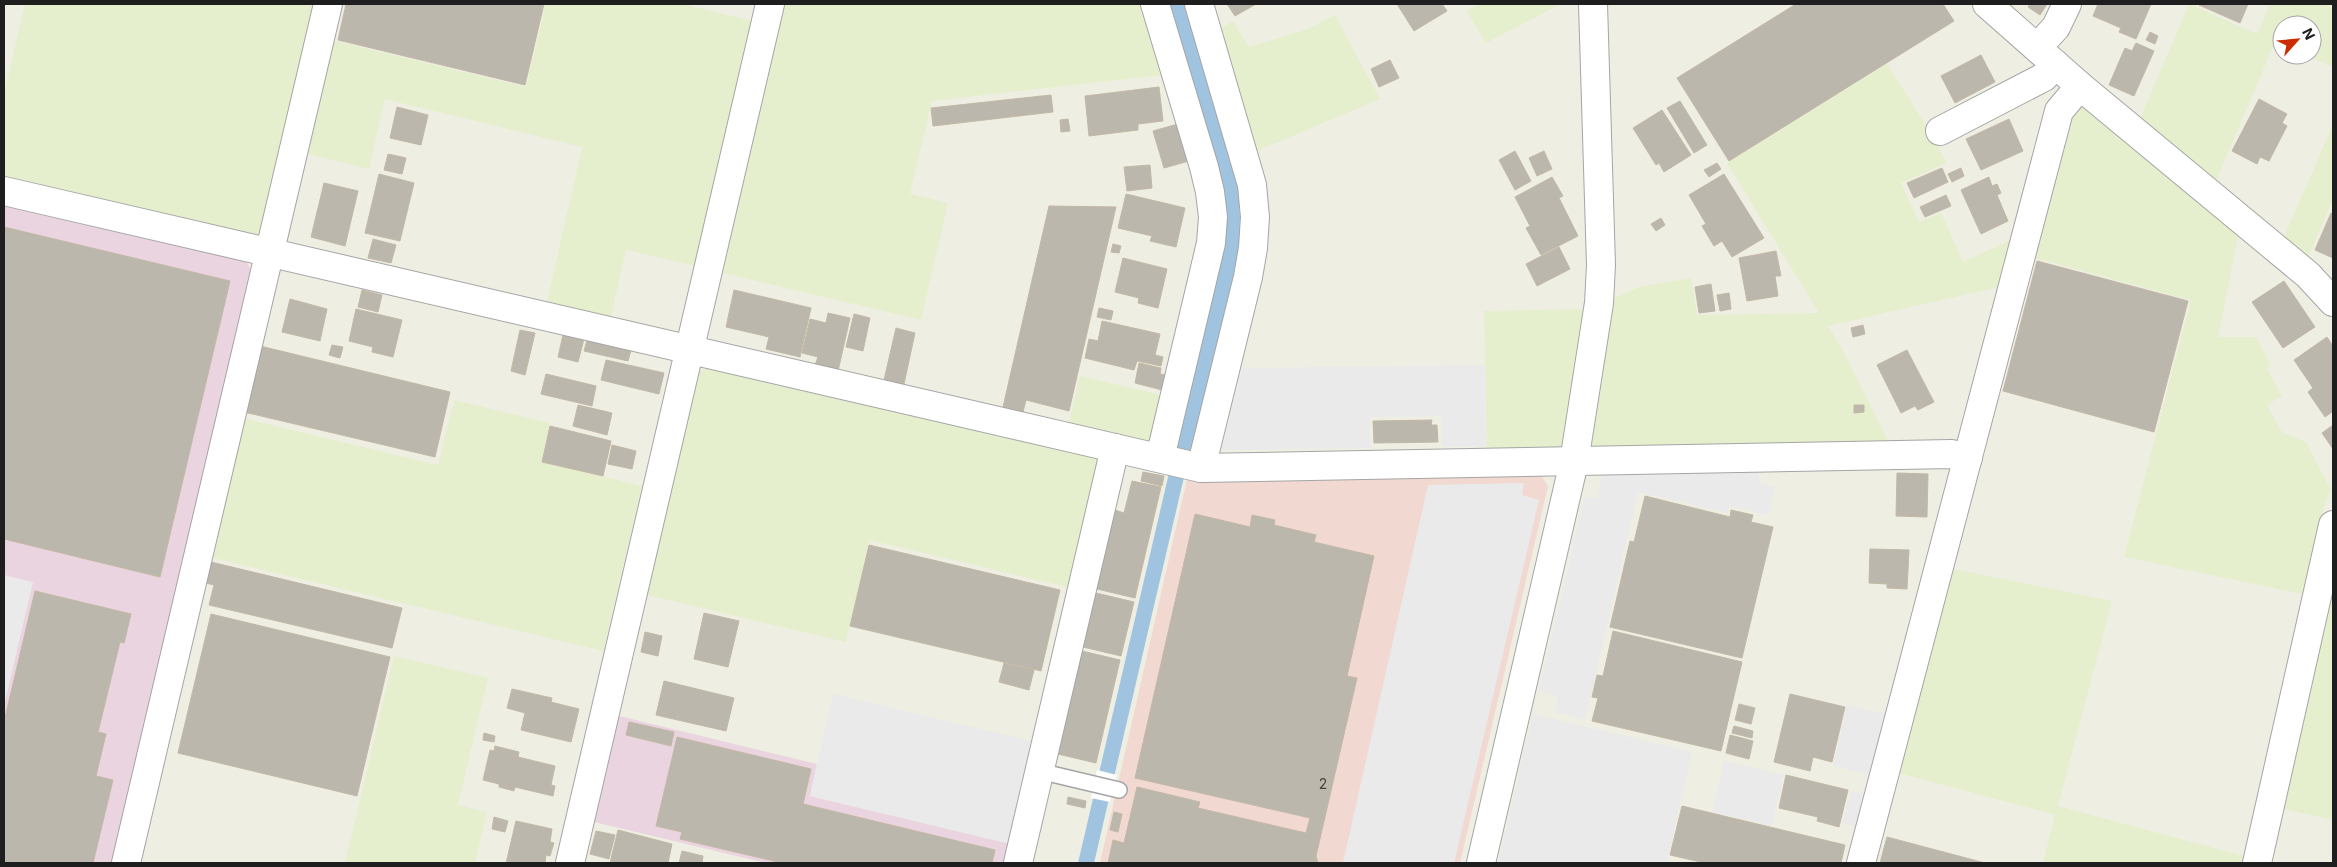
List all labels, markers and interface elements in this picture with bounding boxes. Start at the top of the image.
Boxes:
north arrow [2272,15,2322,65]
text: N [2299,25,2319,42]
house number: 2 [1319,775,1327,792]

